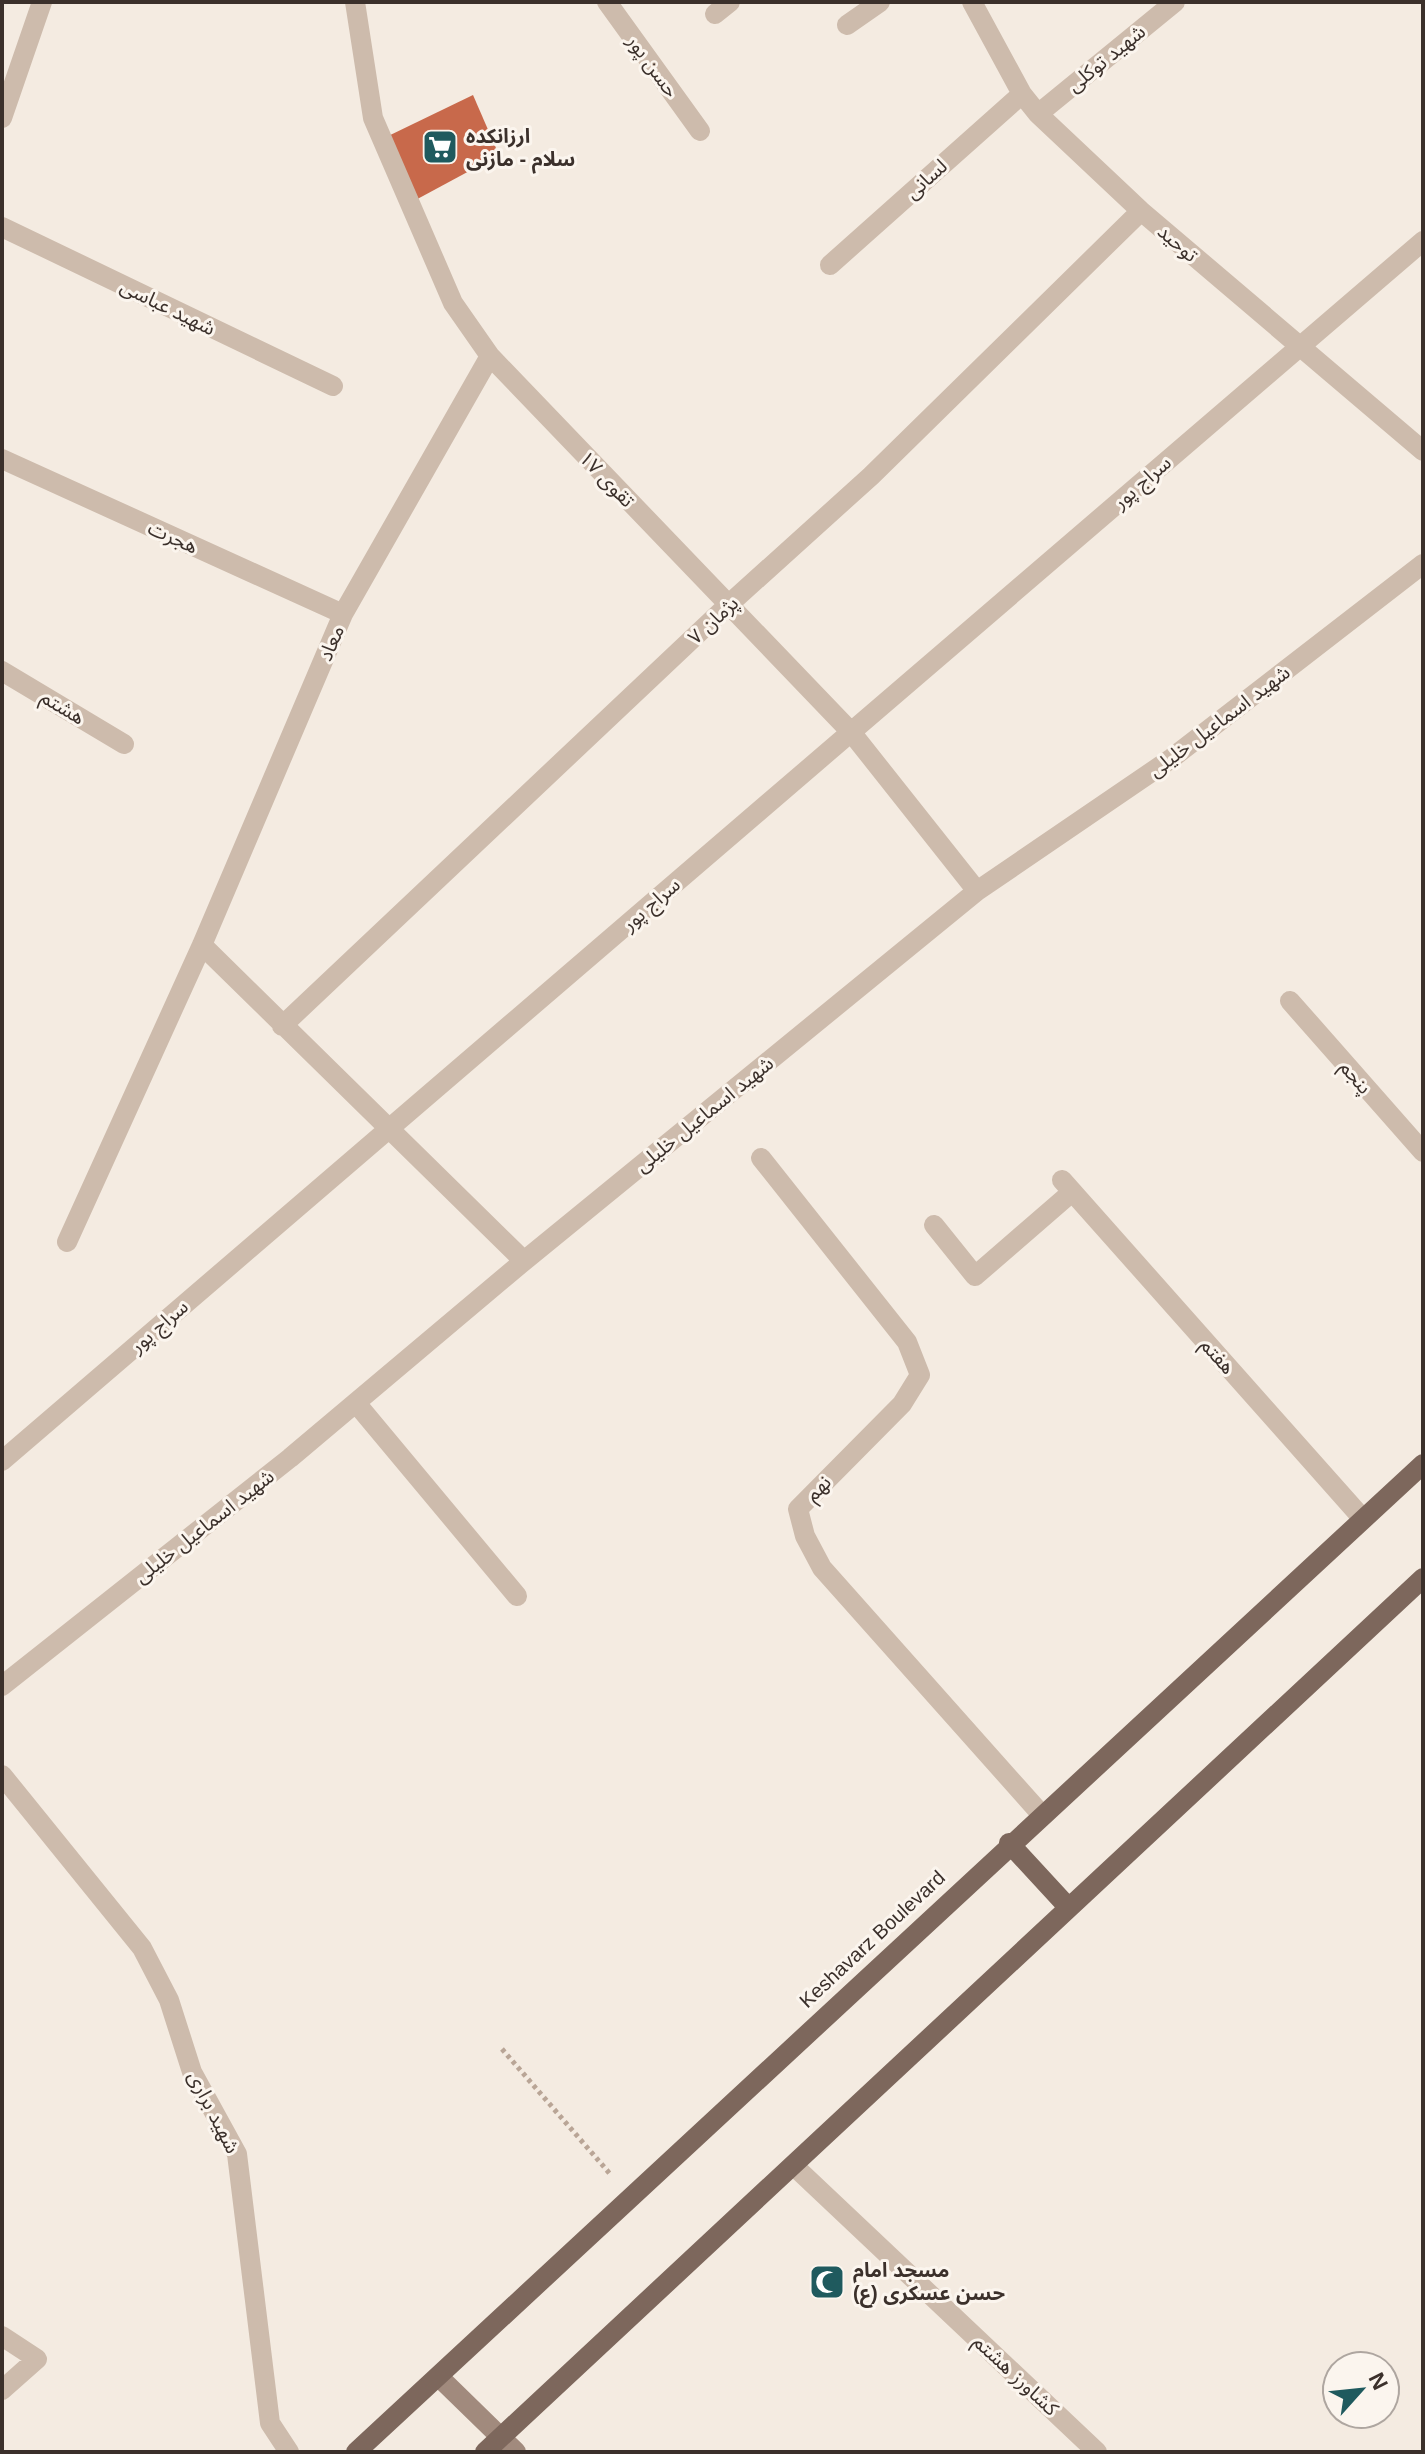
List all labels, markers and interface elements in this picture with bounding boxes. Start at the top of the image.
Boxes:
street label: شهید توکلی [1063,20,1150,97]
street label: حسن پور [621,30,683,103]
place label: ارزانکده سلام - مازنی [466,125,575,174]
supermarket icon: ارزانکده سلام - مازنی [421,128,459,166]
street label: لسانی [901,155,952,204]
street label: توحید [1153,220,1202,267]
street label: شهید عباسی [117,275,219,340]
street label: تقوی ۱۷ [574,447,639,512]
street label: سراج پور [1108,451,1178,517]
street label: هجرت [144,516,201,559]
street label: پژمان ۷ [684,591,744,650]
street label: معاد [314,622,348,664]
street label: شهید اسماعیل خلیلی [1144,661,1294,782]
street label: هشتم [35,685,89,732]
street label: سراج پور [617,873,687,939]
street label: شهید اسماعیل خلیلی [631,1052,778,1177]
street label: پنجم [1333,1056,1376,1101]
street label: سراج پور [125,1295,195,1361]
street label: هفتم [1193,1334,1240,1381]
street label: شهید اسماعیل خلیلی [130,1465,279,1588]
street label: نهم [801,1471,838,1508]
street label: Keshavarz Boulevard [795,1866,949,2012]
street label: شهید براری [183,2067,244,2157]
place label: مسجد امام حسن عسکری (ع) [853,2259,1005,2308]
mosque icon: مسجد امام حسن عسکری (ع) [808,2263,846,2301]
street label: کشاورز هشتم [966,2330,1063,2423]
north arrow [1321,2350,1401,2430]
text: N [1364,2368,1393,2394]

